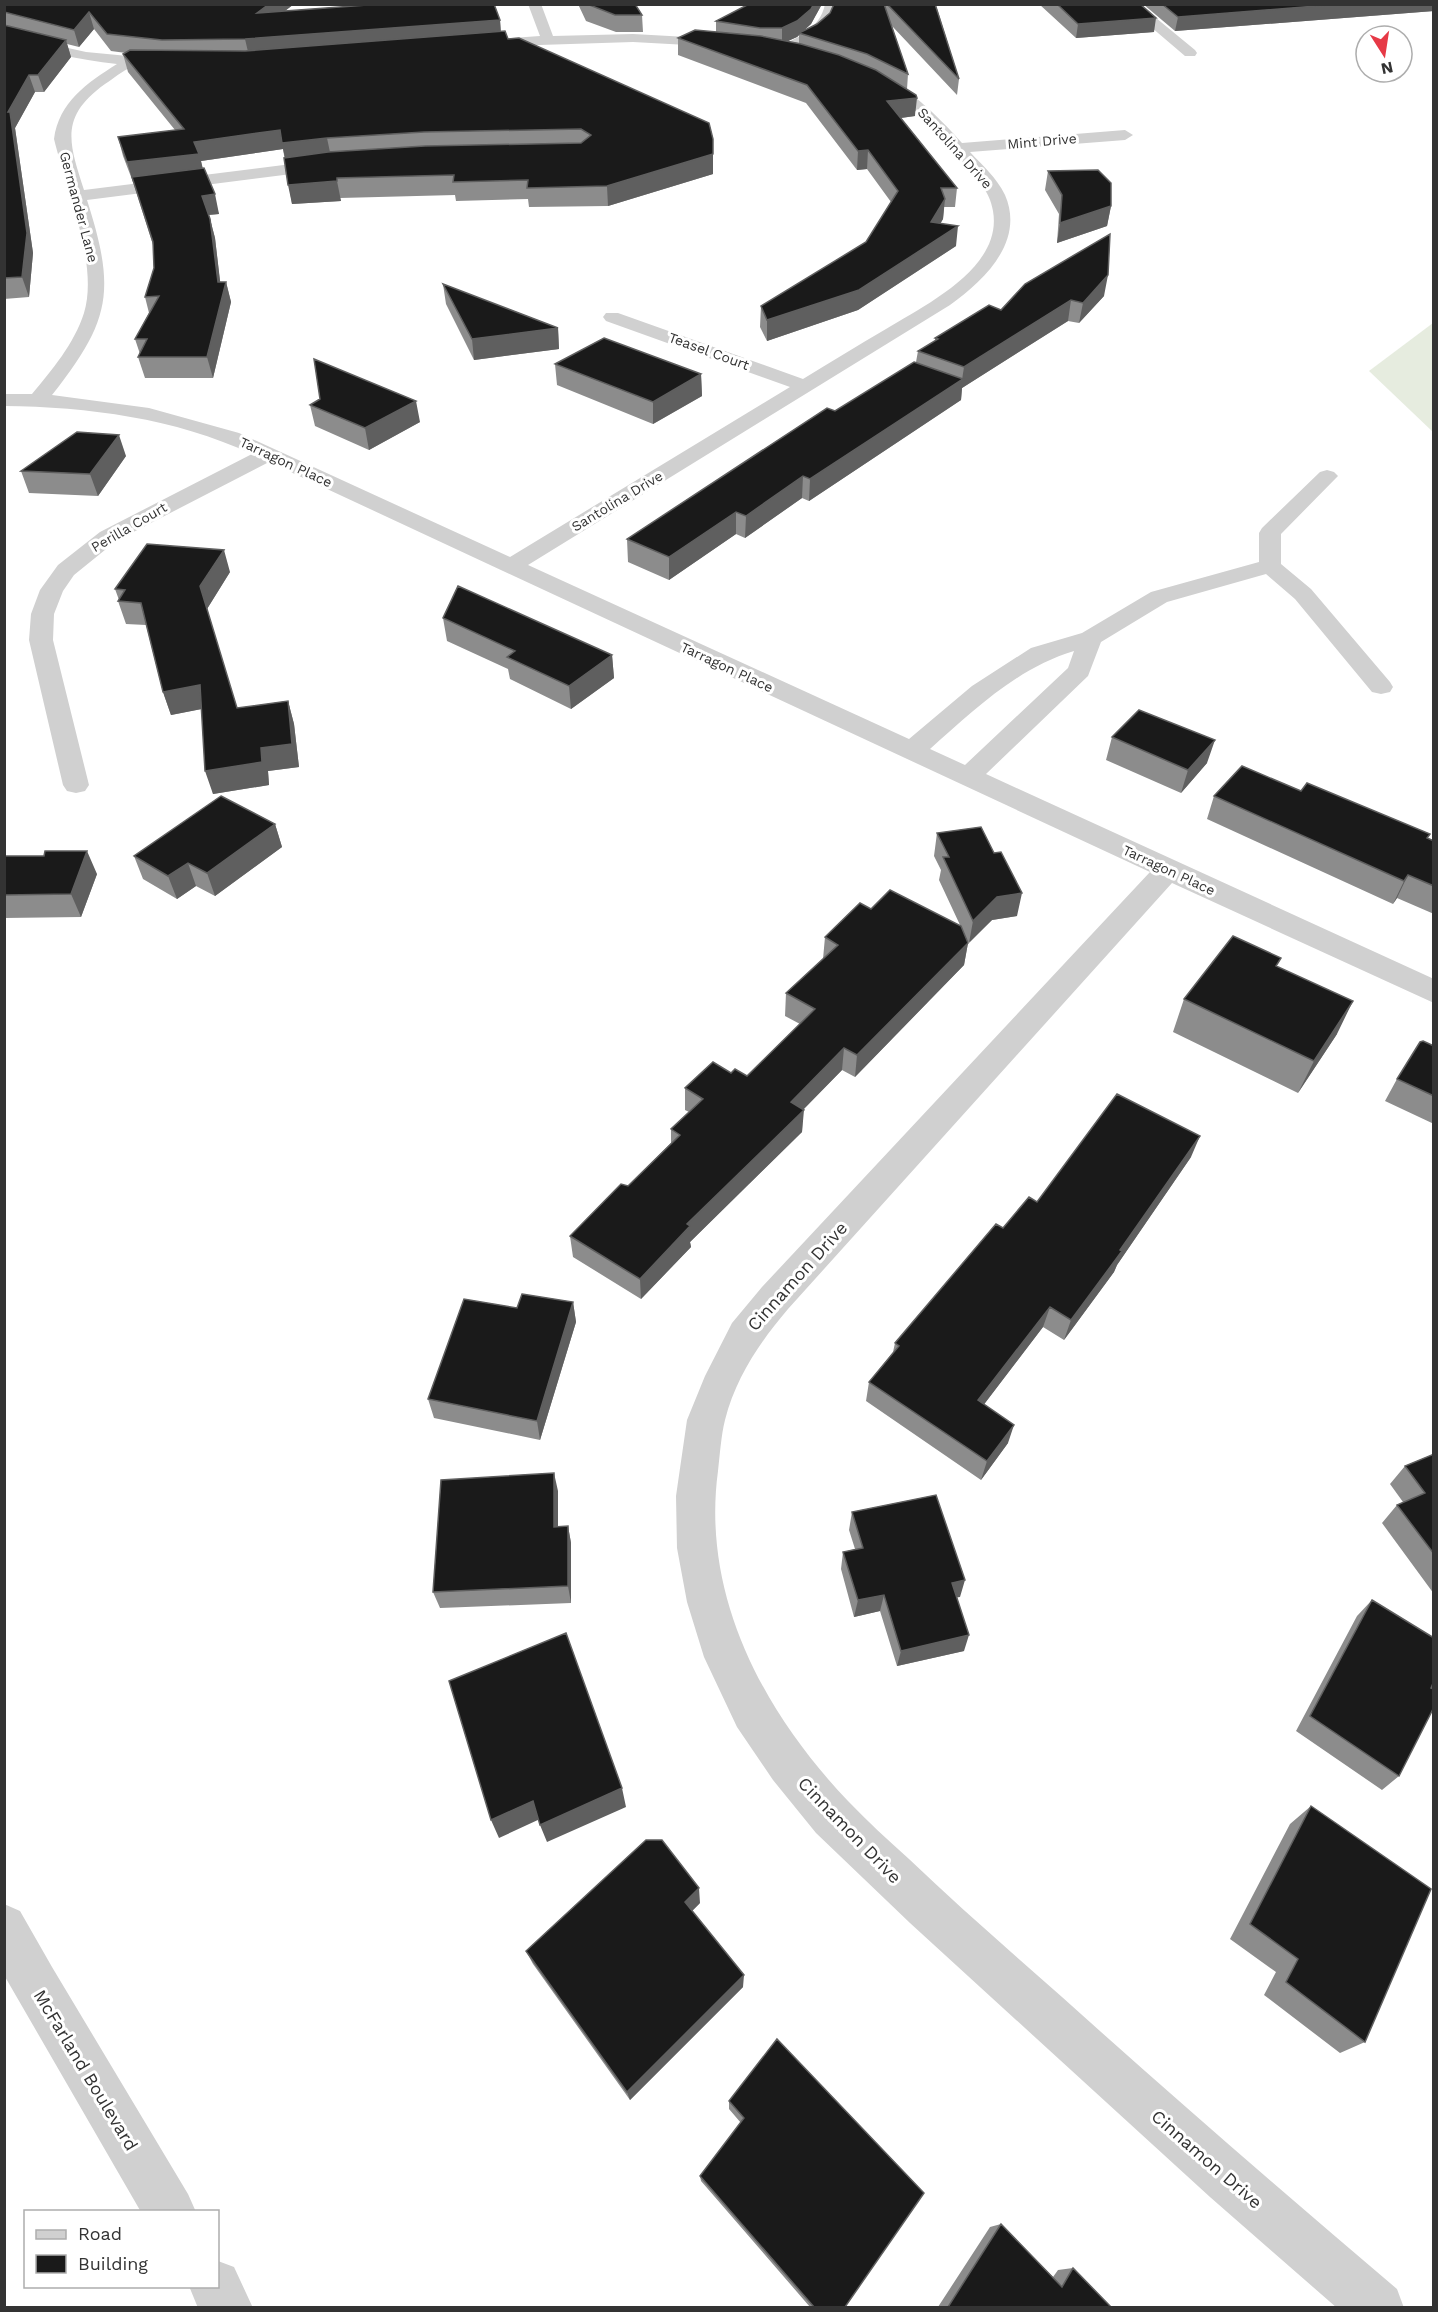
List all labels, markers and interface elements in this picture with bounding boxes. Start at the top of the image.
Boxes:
north arrow [1354,24,1414,84]
text: N [1379,58,1395,79]
street label: Santolina Drive [914,104,996,192]
street label: Mint Drive [1007,130,1077,152]
street label: Germander Lane [57,150,101,264]
street label: Teasel Court [666,329,752,373]
street label: Tarragon Place [237,434,335,490]
street label: Santolina Drive [569,467,665,535]
street label: Perilla Court [88,499,170,555]
street label: Tarragon Place [678,639,776,695]
street label: Tarragon Place [1120,842,1218,898]
street label: Cinnamon Drive [742,1217,852,1335]
street label: Cinnamon Drive [794,1772,906,1888]
street label: McFarland Boulevard [30,1986,142,2154]
street label: Cinnamon Drive [1147,2105,1267,2213]
legend [24,2210,219,2288]
text: Road [78,2223,122,2244]
text: Building [78,2253,148,2274]

